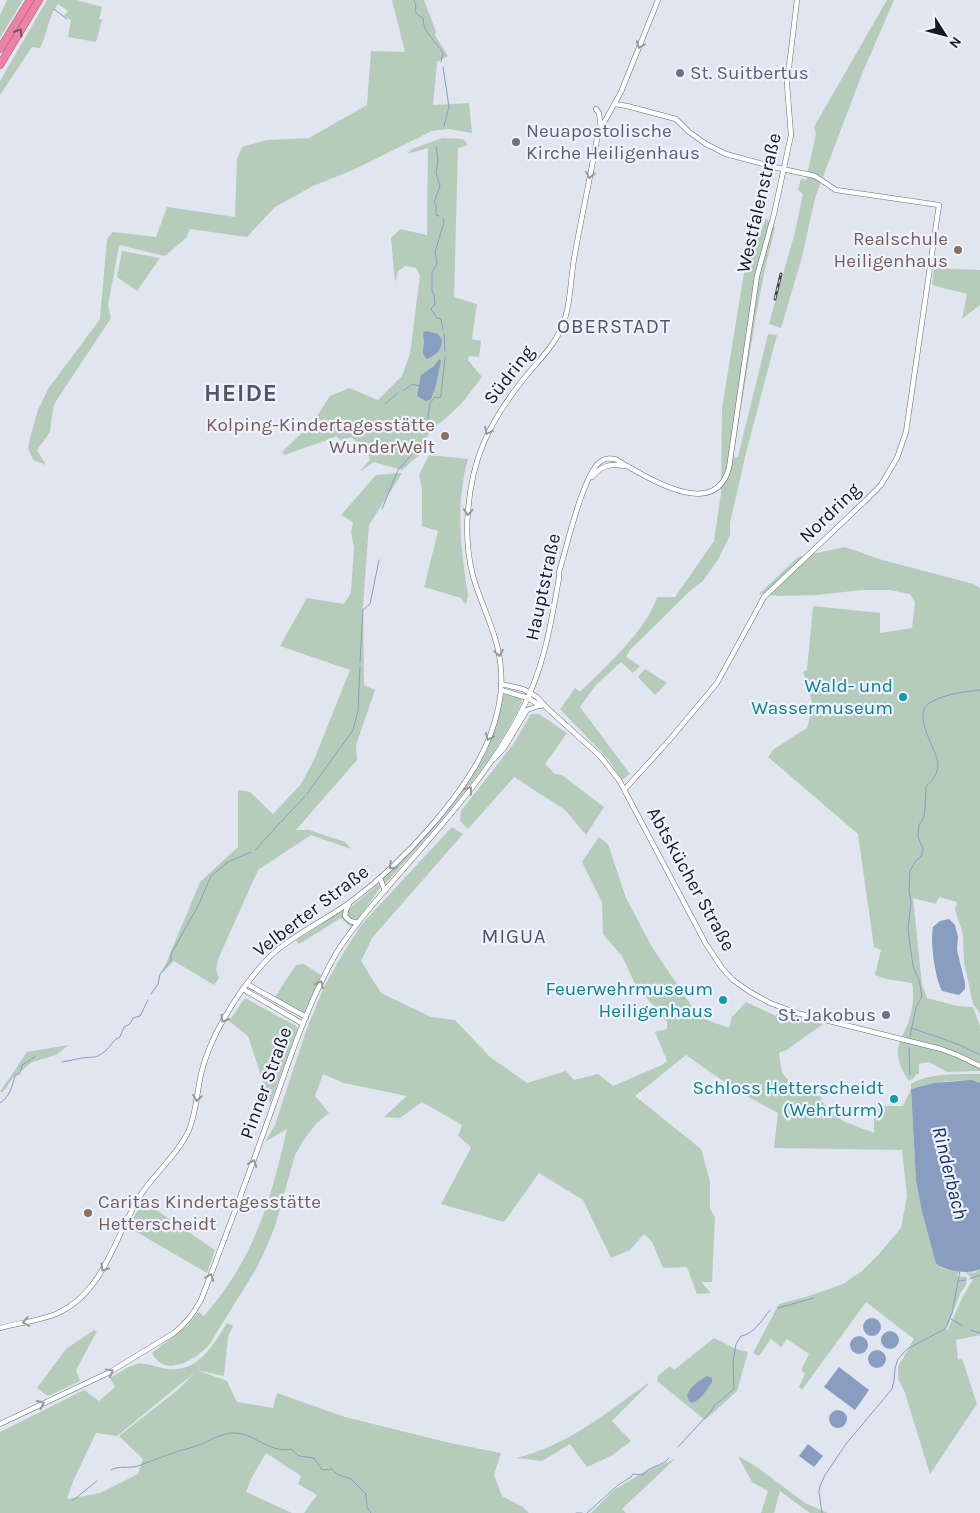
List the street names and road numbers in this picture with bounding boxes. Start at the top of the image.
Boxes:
street label: Westfalenstraße [732,131,786,275]
street label: Südring [479,341,539,409]
street label: Nordring [795,478,865,547]
street label: Hauptstraße [521,532,565,642]
street label: Abtskücher Straße [642,803,740,955]
street label: Velberter Straße [249,860,373,962]
street label: Pinner Straße [236,1024,296,1142]

